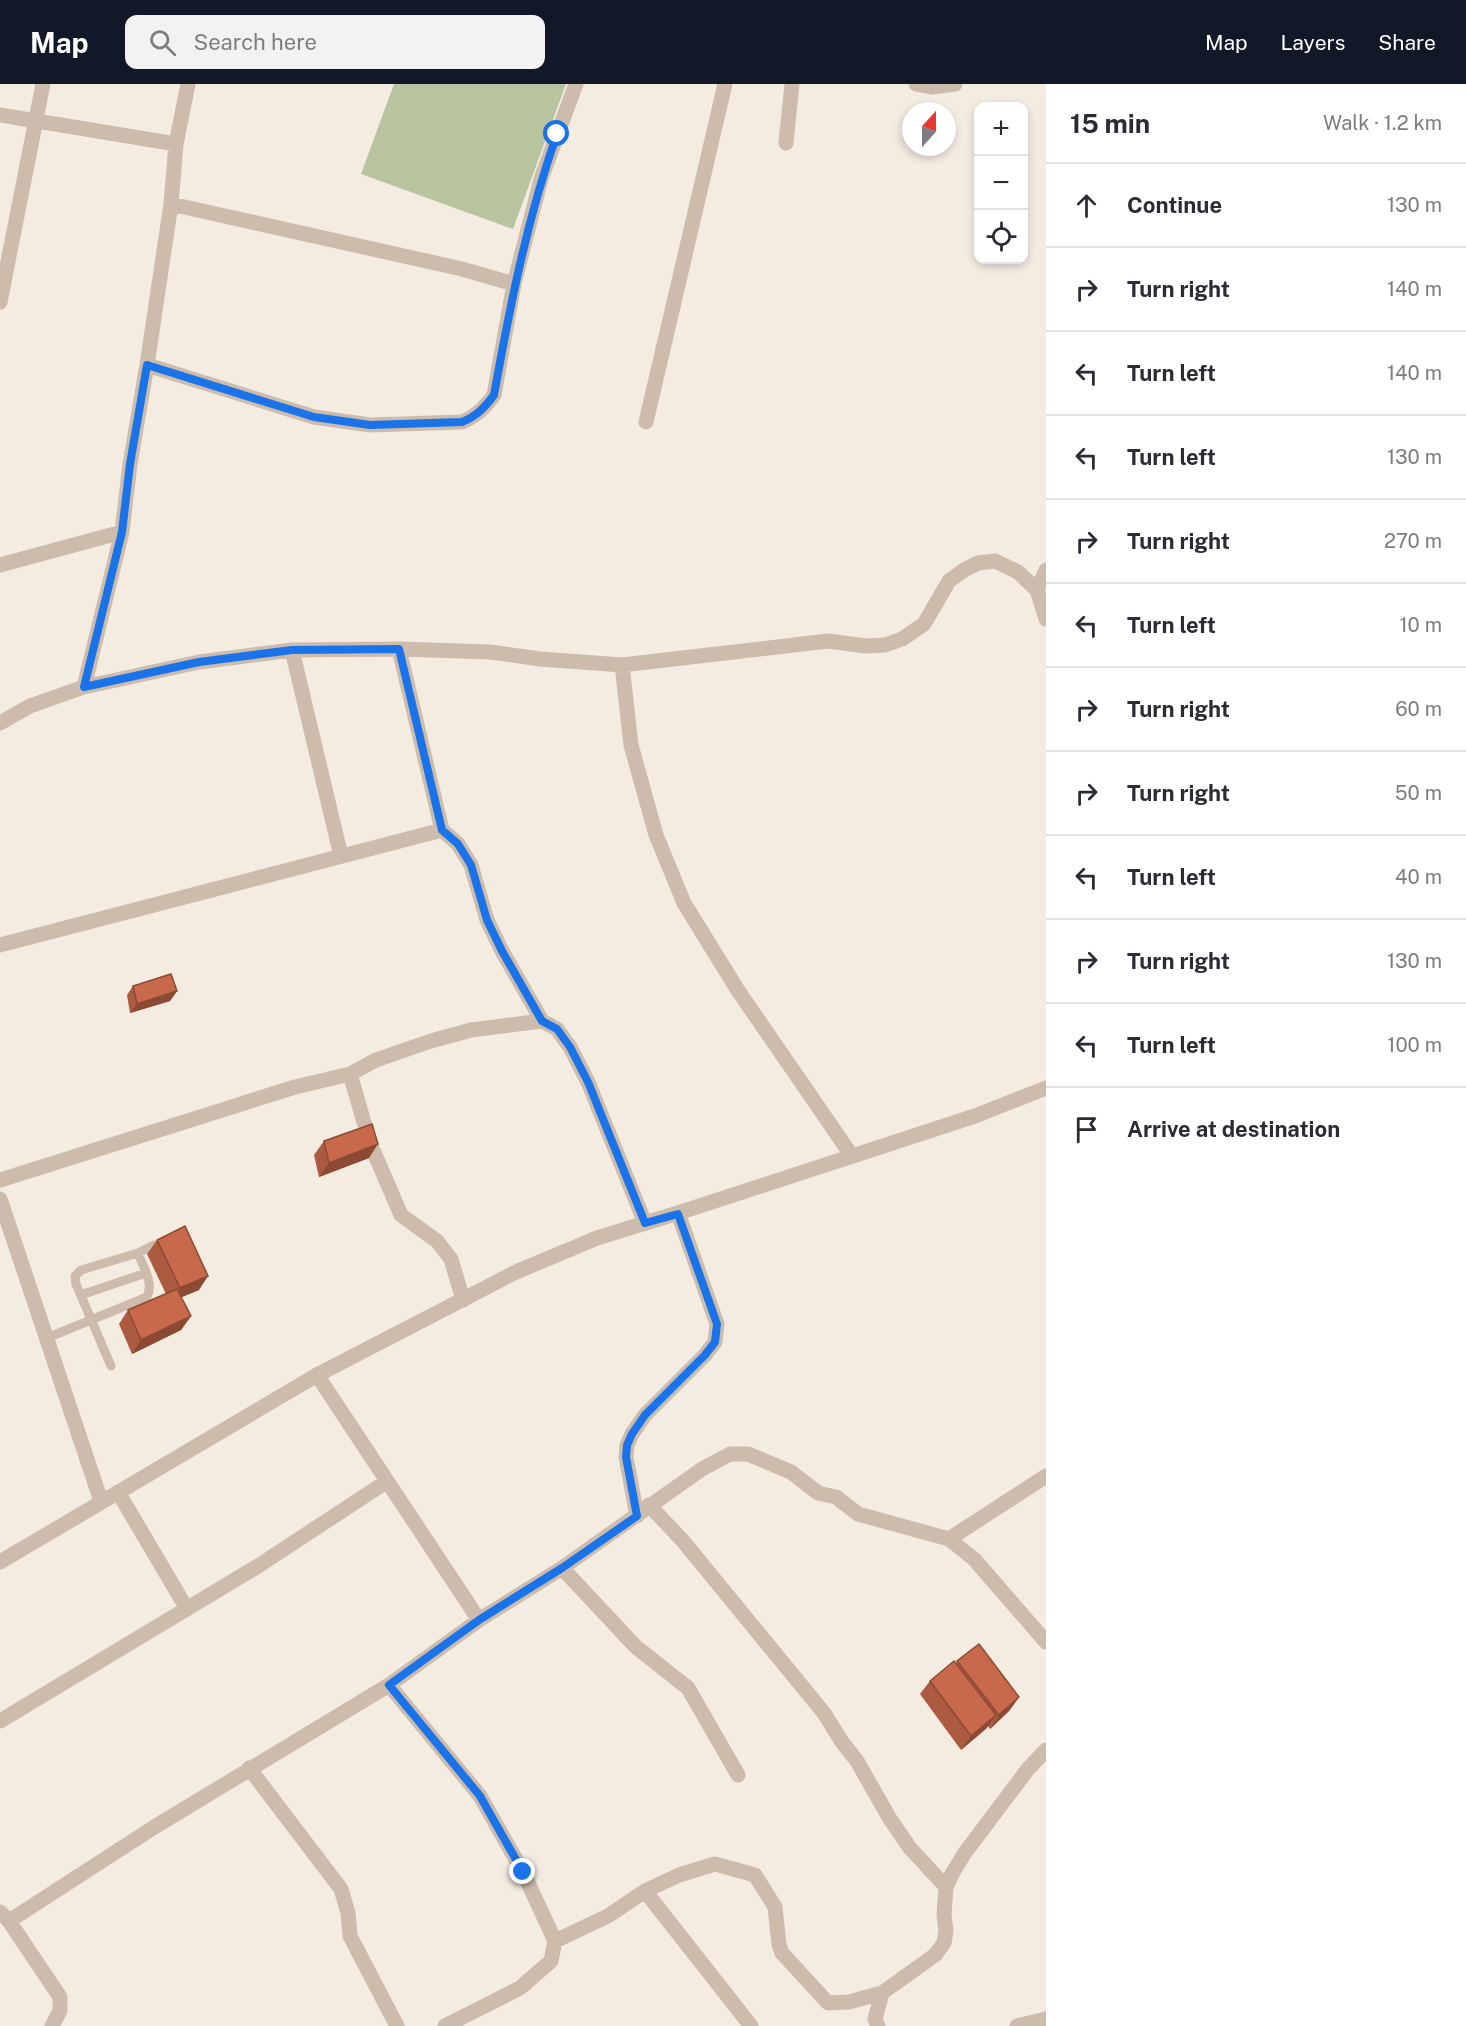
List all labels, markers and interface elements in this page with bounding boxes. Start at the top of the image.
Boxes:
search box [125,15,545,69]
text: Map [30,26,89,59]
icon: search [146,26,179,59]
text: Search here [194,29,317,55]
text: Map [1205,30,1248,55]
text: Layers [1281,30,1345,55]
text: Share [1378,30,1436,55]
north arrow [902,102,956,156]
map controls [974,102,1028,264]
button: + [974,102,1028,156]
text: 15 min [1070,108,1150,139]
text: Walk · 1.2 km [1323,111,1442,135]
route start [543,120,569,146]
button: − [974,156,1028,210]
icon: ahead [1070,189,1103,222]
text: Continue [1127,192,1222,218]
text: 130 m [1387,193,1442,217]
button: locate [974,210,1028,264]
icon: right [1070,273,1103,306]
text: Turn right [1127,276,1230,302]
text: 140 m [1387,277,1442,301]
icon: left [1070,357,1103,390]
text: Turn left [1127,360,1216,386]
text: 140 m [1387,361,1442,385]
icon: left [1070,441,1103,474]
text: Turn left [1127,444,1216,470]
text: 130 m [1387,445,1442,469]
icon: right [1070,525,1103,558]
text: Turn right [1127,528,1230,554]
text: 270 m [1384,529,1442,553]
icon: left [1070,609,1103,642]
text: Turn left [1127,612,1216,638]
text: 10 m [1399,613,1442,637]
icon: right [1070,693,1103,726]
text: Turn right [1127,696,1230,722]
text: 60 m [1395,697,1442,721]
icon: right [1070,777,1103,810]
text: Turn right [1127,780,1230,806]
text: 50 m [1395,781,1442,805]
icon: left [1070,861,1103,894]
text: Turn left [1127,864,1216,890]
text: 40 m [1395,865,1442,889]
icon: right [1070,945,1103,978]
text: Turn right [1127,948,1230,974]
text: 130 m [1387,949,1442,973]
icon: left [1070,1029,1103,1062]
text: Turn left [1127,1032,1216,1058]
text: 100 m [1387,1033,1442,1057]
icon: arrive [1070,1113,1103,1146]
text: Arrive at destination [1127,1116,1340,1142]
route end [509,1858,535,1884]

